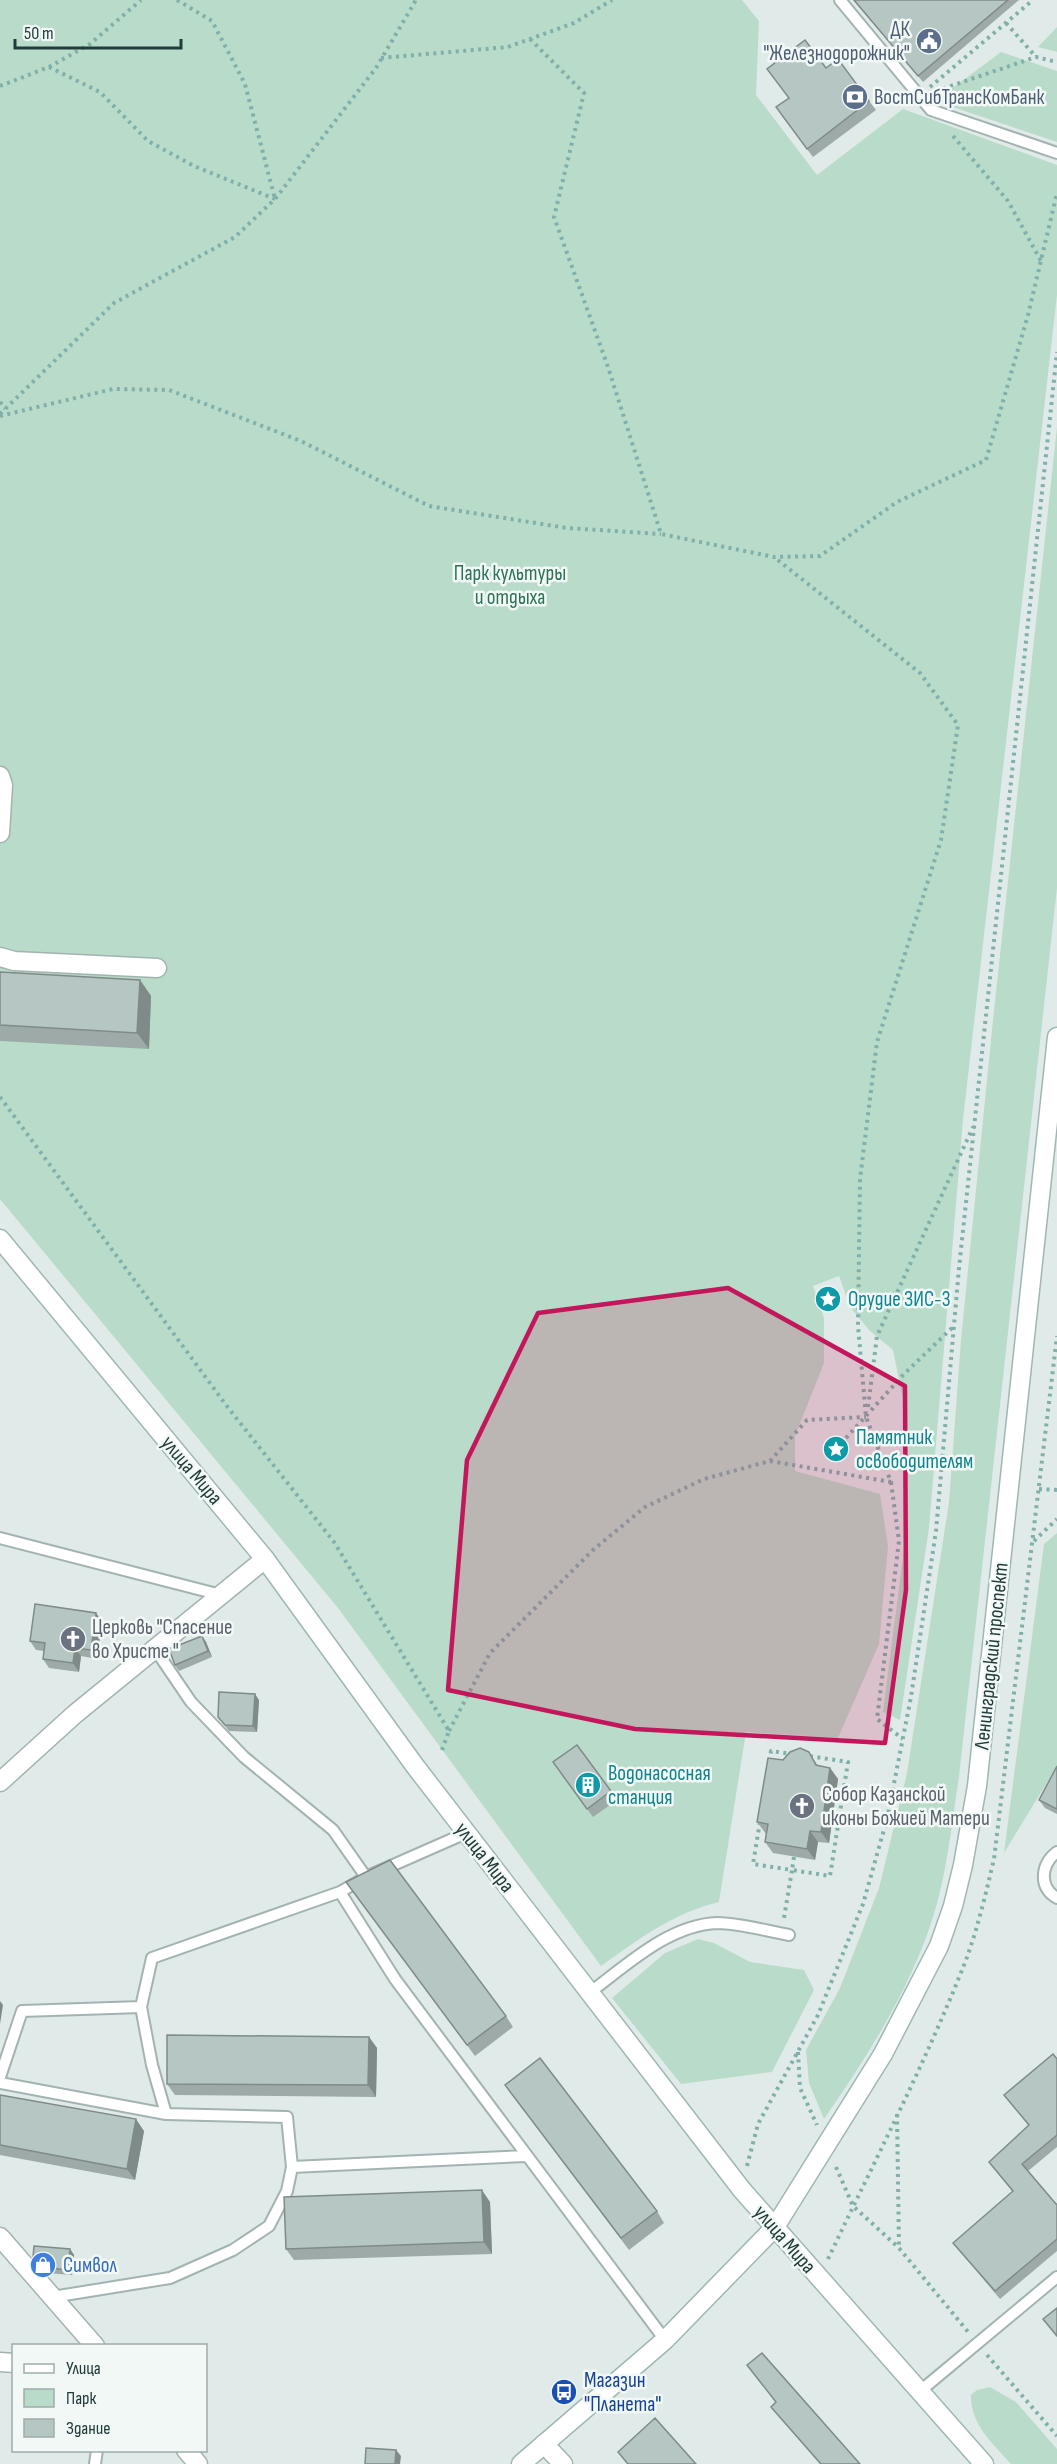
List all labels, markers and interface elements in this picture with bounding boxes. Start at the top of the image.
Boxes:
scale bar [15,12,182,50]
place label: ДК "Железнодорожник" [763,17,911,66]
text: 50 m [24,23,54,44]
public building icon: ДК "Железнодорожник" [914,26,944,56]
bank icon: ВостСибТрансКомБанк [840,82,870,112]
place label: ВостСибТрансКомБанк [874,85,1044,110]
park label: Парк культуры и отдыха [454,561,566,610]
place icon: Орудие ЗИС-3 [813,1284,843,1314]
place label: Орудие ЗИС-3 [848,1287,951,1312]
place label: Памятник освободителям [856,1425,973,1474]
street label: улица Мира [156,1431,228,1510]
place icon: Памятник освободителям [821,1434,851,1464]
street label: Ленинградский проспект [969,1561,1014,1752]
place label: Церковь "Спасение во Христе " [92,1615,233,1664]
church icon: Церковь "Спасение во Христе " [58,1624,88,1654]
place label: Водонасосная станция [608,1761,711,1810]
building icon: Водонасосная станция [573,1770,603,1800]
place label: Собор Казанской иконы Божией Матери [822,1782,990,1831]
church icon: Собор Казанской иконы Божией Матери [787,1791,817,1821]
street label: улица Мира [449,1817,520,1897]
street label: улица Мира [748,2200,821,2279]
shop icon: Символ [28,2250,58,2280]
place label: Символ [63,2253,118,2278]
legend [12,2344,207,2452]
text: Улица [66,2358,101,2379]
place label: Магазин "Планета" [584,2368,662,2417]
bus stop icon: Магазин "Планета" [549,2377,579,2407]
text: Парк [66,2388,97,2409]
text: Здание [66,2418,111,2439]

